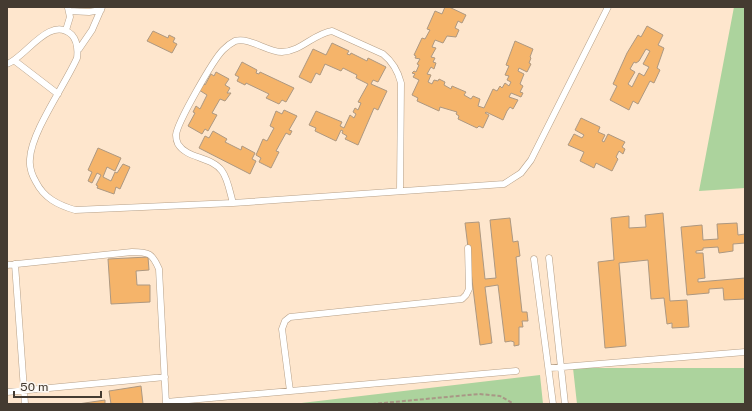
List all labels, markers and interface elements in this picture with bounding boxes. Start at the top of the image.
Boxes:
scale bar [14,373,101,399]
text: 50 m [20,380,48,394]

